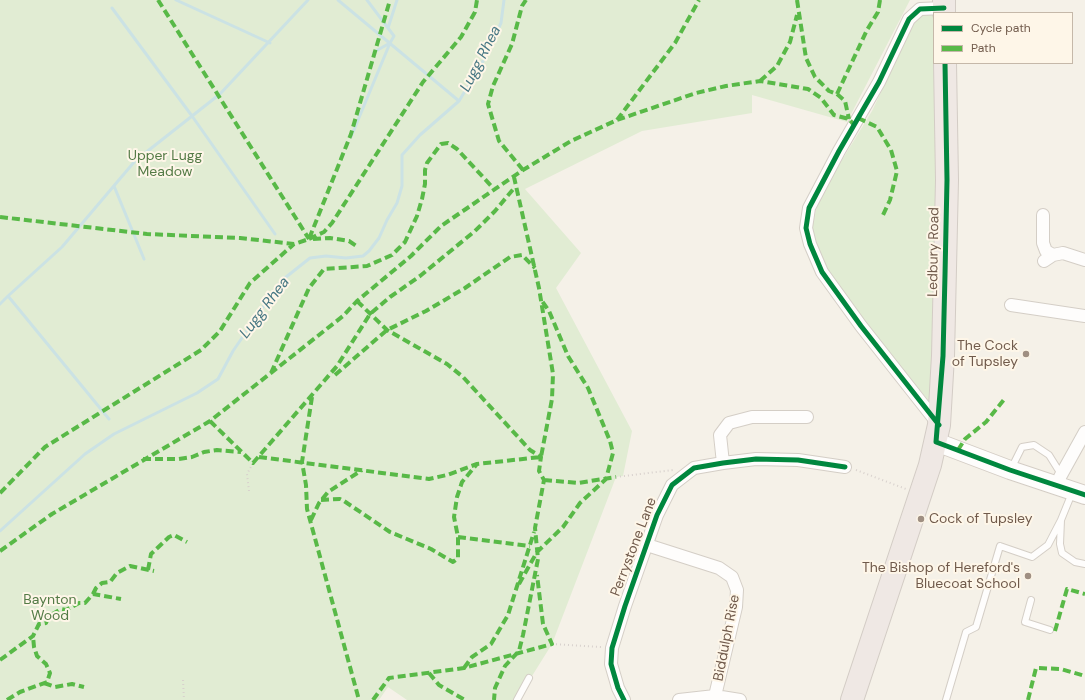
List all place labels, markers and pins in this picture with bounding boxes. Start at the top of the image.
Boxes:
place label: The Cock of Tupsley [952,338,1018,370]
marker: The Cock of Tupsley [1021,349,1031,359]
place label: Cock of Tupsley [929,511,1032,527]
marker: Cock of Tupsley [916,514,926,524]
place label: The Bishop of Hereford's Bluecoat School [862,560,1020,592]
marker: The Bishop of Hereford's Bluecoat School [1023,571,1033,581]

